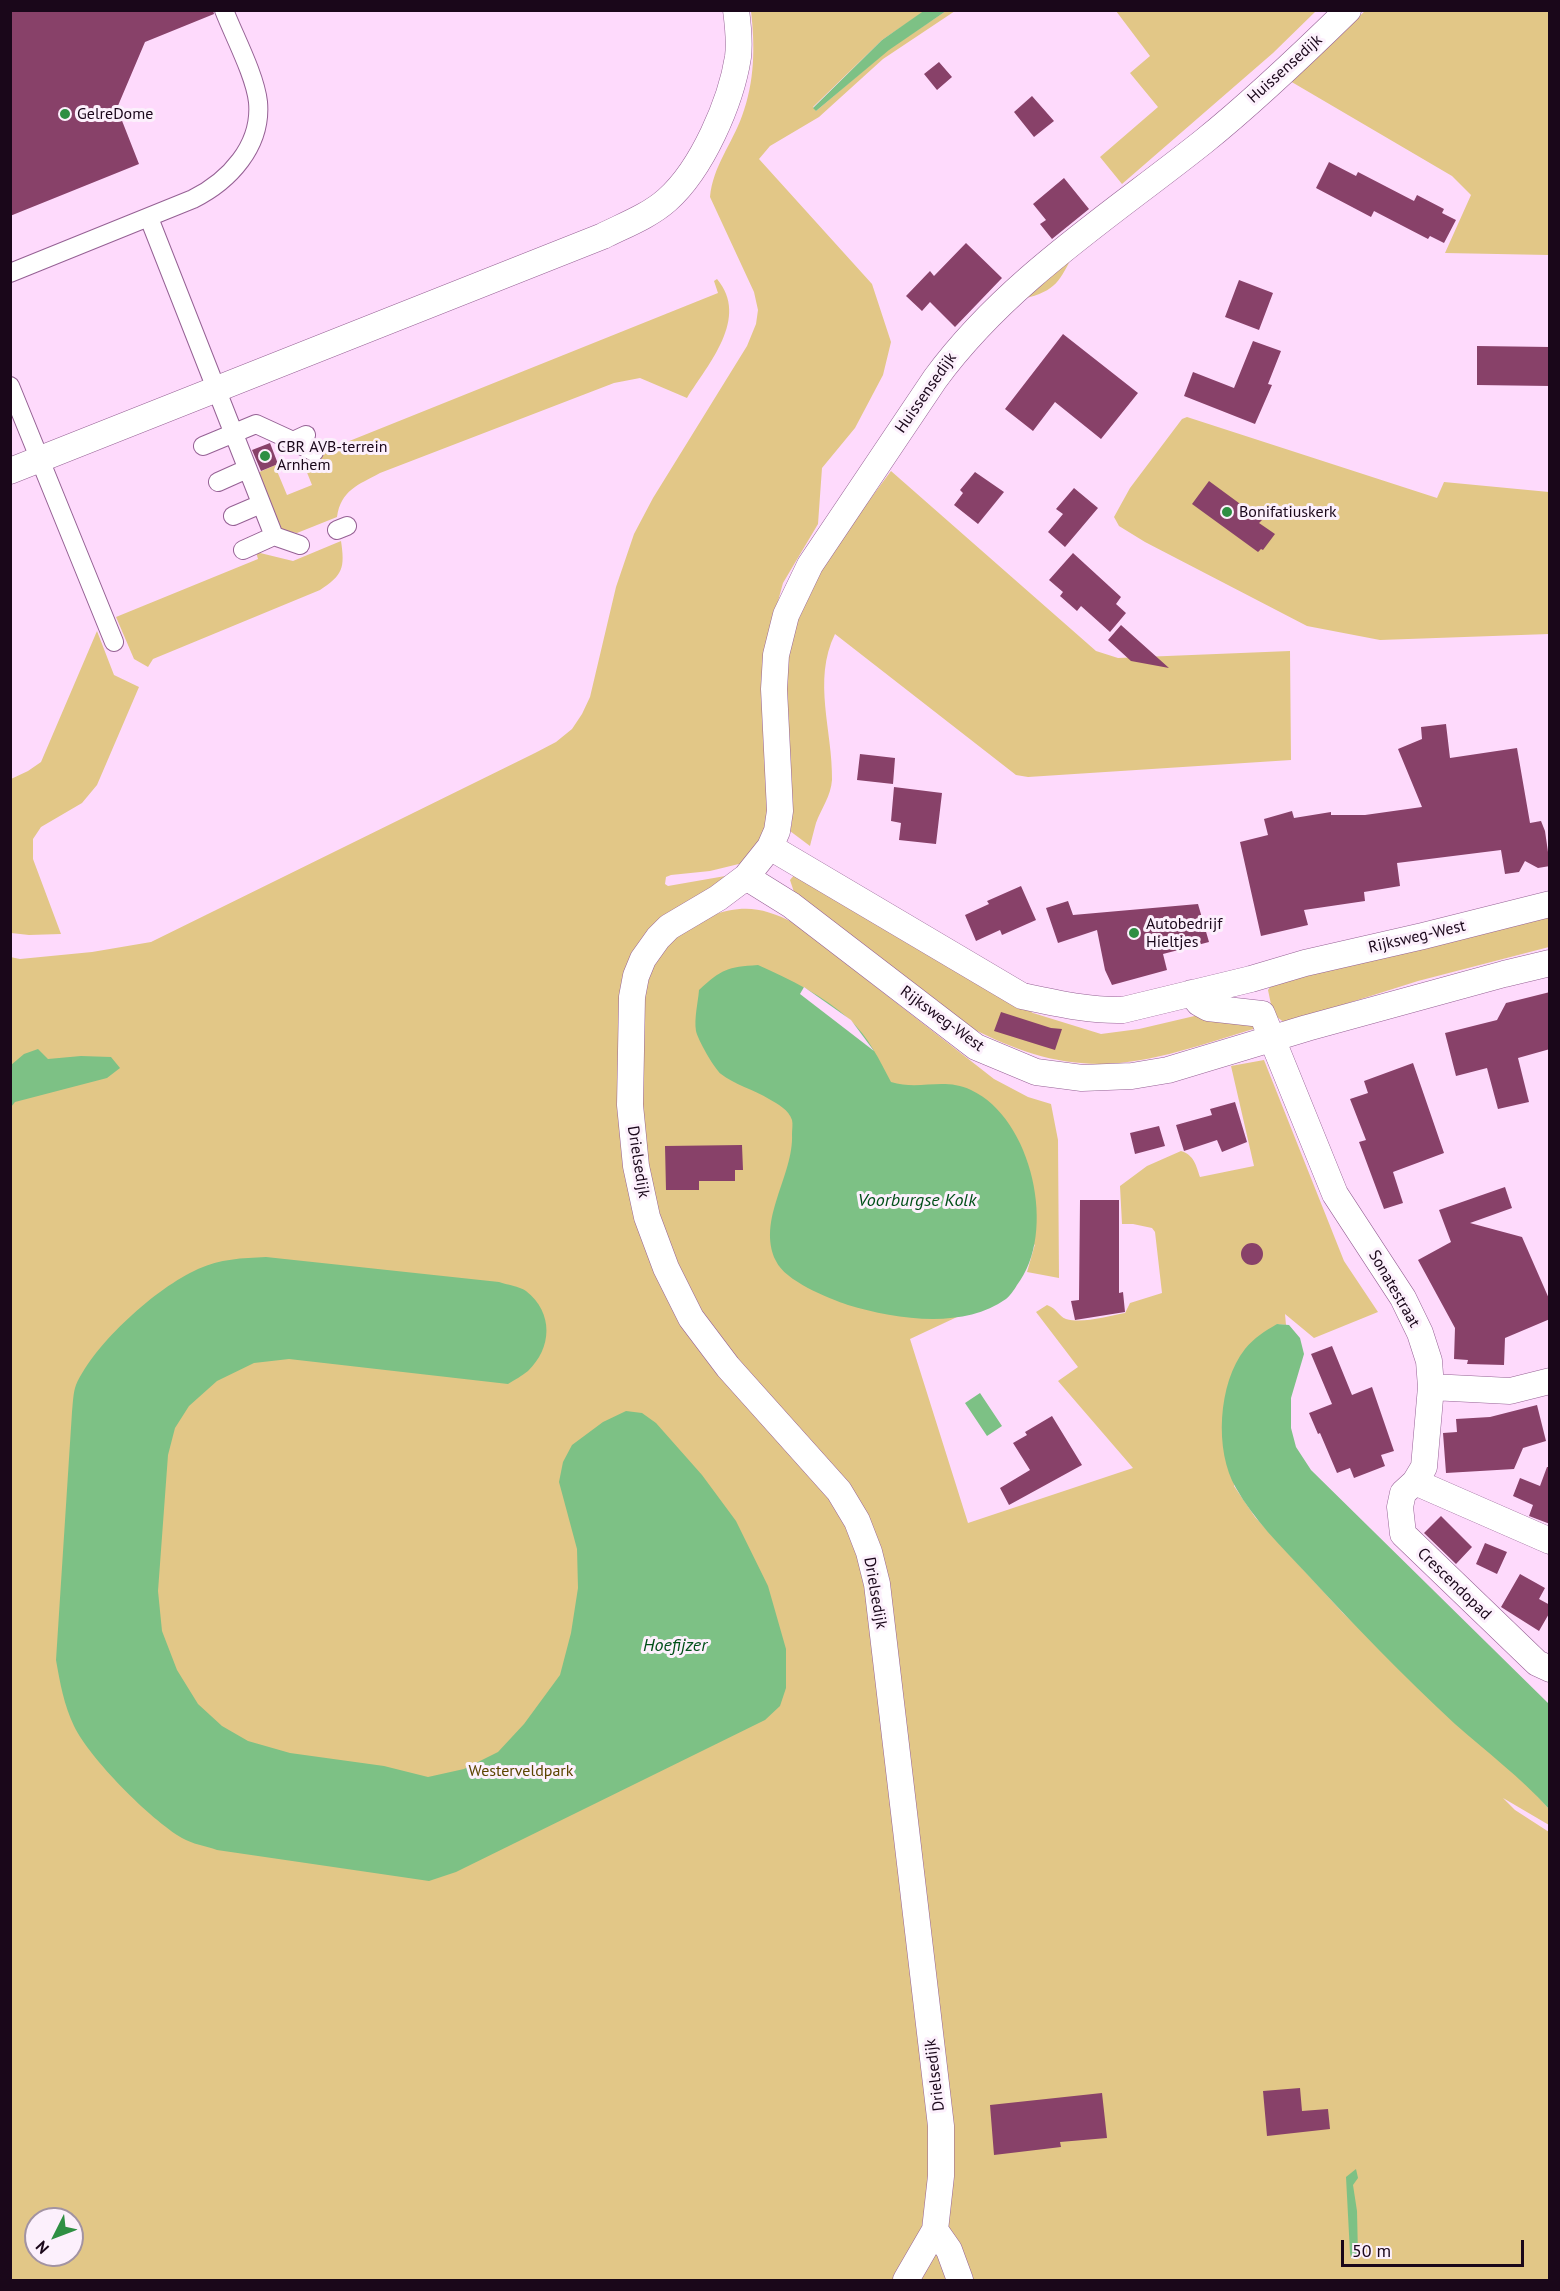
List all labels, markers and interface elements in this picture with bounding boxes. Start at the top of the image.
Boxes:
street label: Huissensedijk [1244,31,1326,107]
place label: GelreDome [77,104,153,124]
marker: GelreDome [58,107,72,121]
street label: Huissensedijk [891,349,961,437]
place label: CBR AVB-terrein Arnhem [277,437,388,475]
marker: CBR AVB-terrein Arnhem [258,449,272,463]
place label: Bonifatiuskerk [1239,502,1337,522]
marker: Bonifatiuskerk [1220,505,1234,519]
place label: Autobedrijf Hieltjes [1146,914,1222,952]
street label: Rijksweg-West [1366,916,1468,958]
marker: Autobedrijf Hieltjes [1127,926,1141,940]
street label: Rijksweg-West [896,982,988,1056]
street label: Drielsedijk [623,1125,653,1199]
water label: Voorburgse Kolk [858,1190,976,1212]
street label: Sonatestraat [1364,1247,1424,1331]
street label: Crescendopad [1413,1544,1495,1624]
street label: Drielsedijk [859,1556,891,1630]
water label: Hoefijzer [643,1635,707,1657]
park label: Westerveldpark [469,1761,573,1781]
street label: Drielsedijk [921,2038,949,2112]
north arrow [24,2207,84,2267]
scale bar [1344,2228,1527,2266]
text: N [31,2237,53,2258]
text: 50 m [1352,2239,1391,2262]

